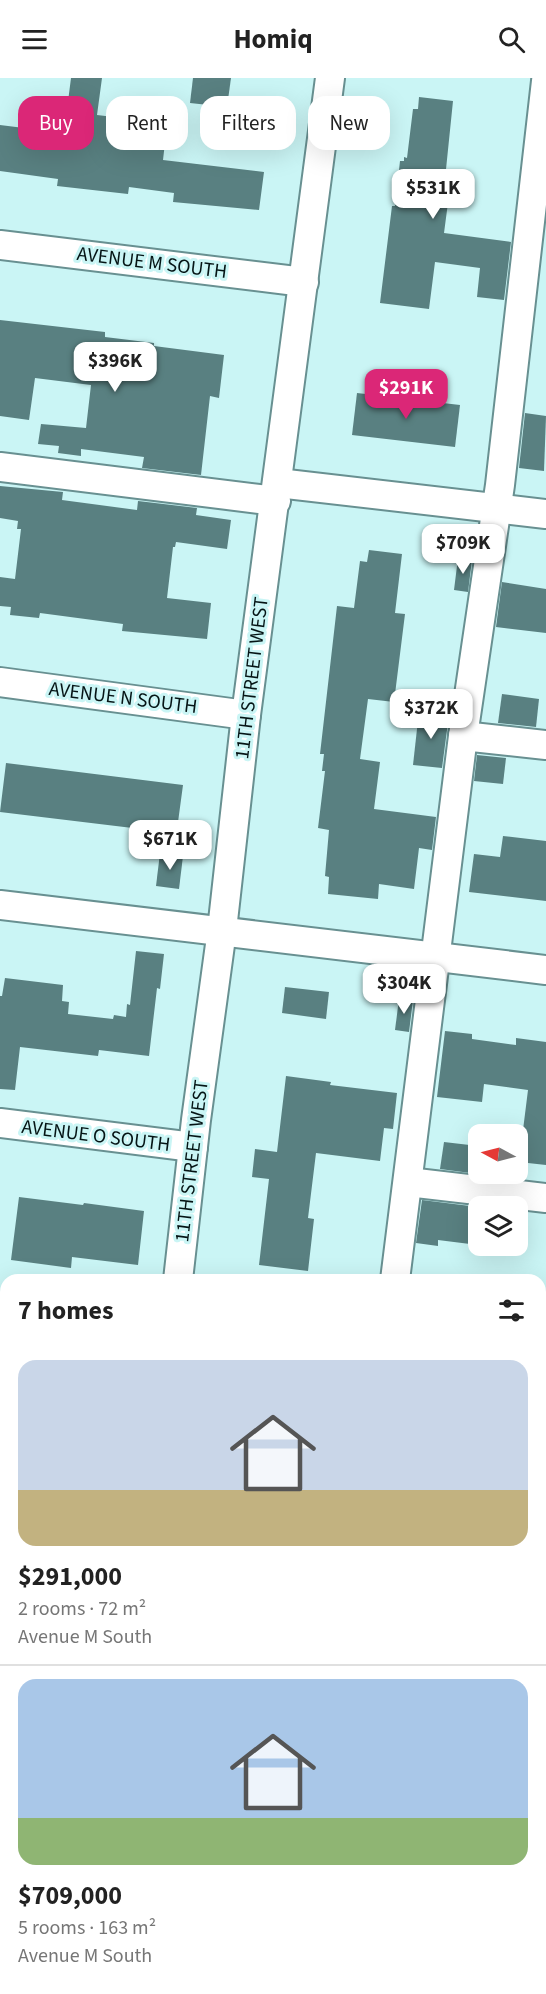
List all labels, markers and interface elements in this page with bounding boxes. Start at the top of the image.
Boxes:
text: Homiq [233,20,313,59]
icon: menu [18,23,51,56]
icon: search [495,23,528,56]
chip: Buy [18,96,94,150]
chip: Rent [106,96,188,150]
chip: Filters [200,96,296,150]
chip: New [308,96,390,150]
pin: $531K [391,169,475,220]
text: $531K [406,174,460,202]
street label: AVENUE M SOUTH [75,240,229,286]
pin: $396K [73,342,157,393]
text: $396K [88,347,142,375]
pin: $291K [364,369,448,420]
text: $291K [379,374,433,402]
pin: $709K [421,524,505,575]
text: $709K [436,529,490,557]
street label: 11TH STREET WEST [228,595,276,761]
street label: AVENUE N SOUTH [47,675,199,721]
pin: $372K [389,689,473,740]
text: $372K [404,694,458,722]
pin: $671K [128,820,212,871]
text: $671K [143,825,197,853]
pin: $304K [362,964,446,1015]
text: $304K [377,969,431,997]
street label: 11TH STREET WEST [168,1078,216,1244]
street label: AVENUE O SOUTH [20,1113,172,1159]
north arrow [468,1124,528,1184]
map controls [468,1124,528,1256]
button: layers [468,1196,528,1256]
text: 7 homes [18,1292,113,1329]
icon: filters [495,1294,528,1327]
icon: home [219,1399,327,1507]
text: $291,000 [18,1558,122,1595]
text: 2 rooms · 72 m² [18,1595,146,1623]
text: Avenue M South [18,1623,152,1651]
icon: home [219,1718,327,1826]
text: $709,000 [18,1877,122,1914]
text: 5 rooms · 163 m² [18,1914,156,1942]
text: Avenue M South [18,1942,152,1970]

